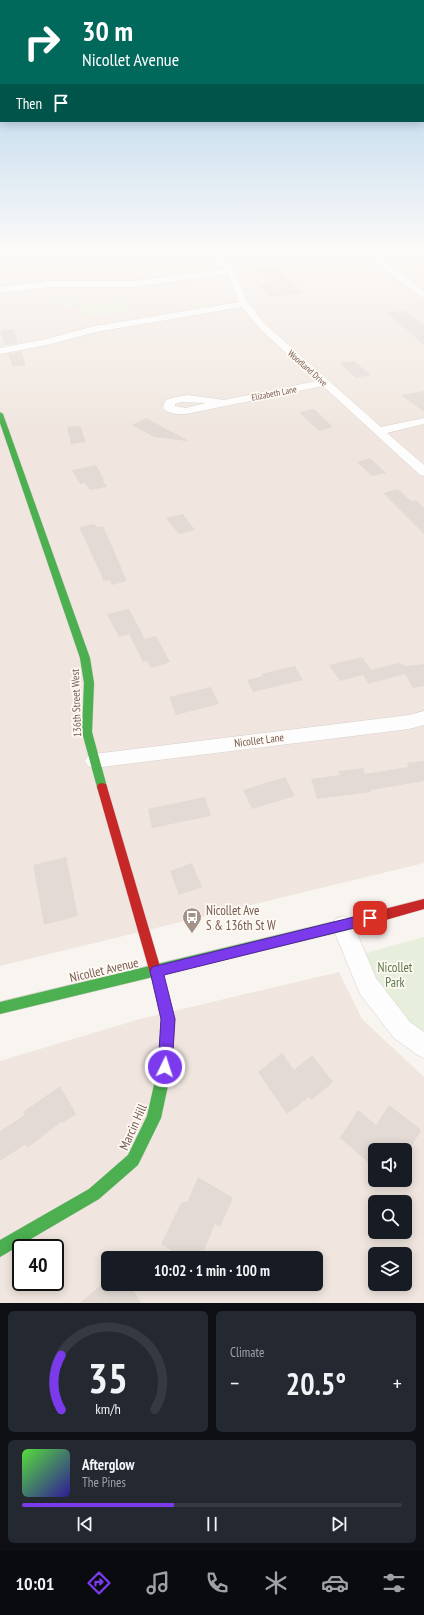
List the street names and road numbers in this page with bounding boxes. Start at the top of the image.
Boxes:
street label: Woodland Drive [286,347,330,389]
street label: Elizabeth Lane [251,383,298,403]
street label: 136th Street West [68,669,84,737]
street label: Nicollet Lane [233,730,285,750]
street label: Nicollet Avenue [68,954,140,986]
street label: Marcin Hill [115,1101,151,1153]

